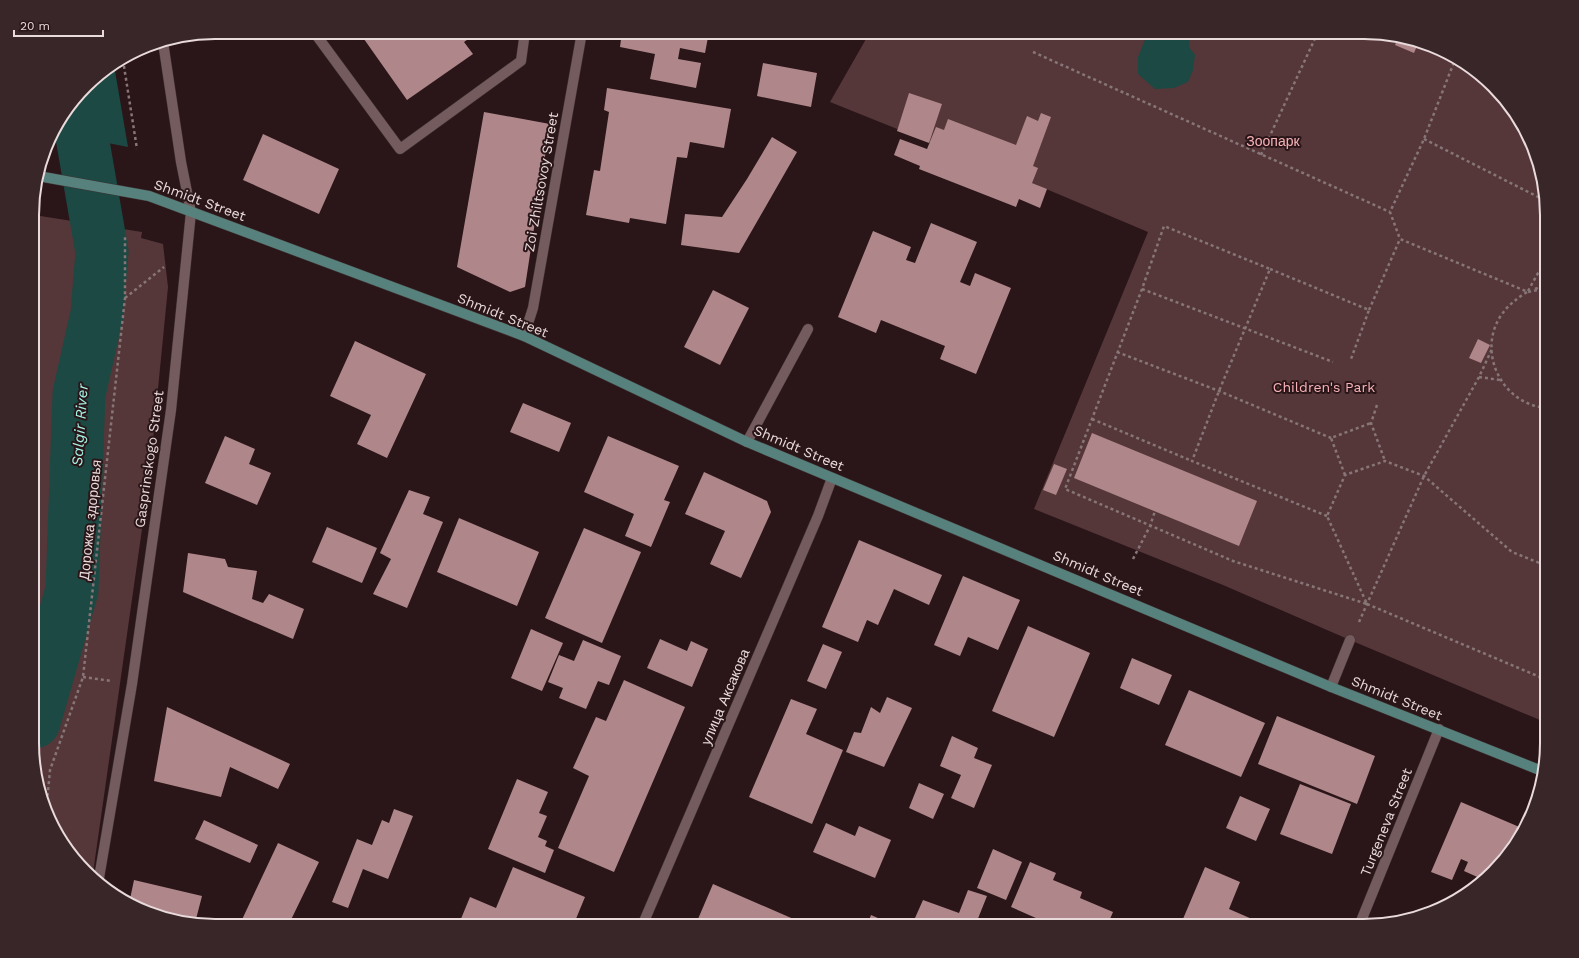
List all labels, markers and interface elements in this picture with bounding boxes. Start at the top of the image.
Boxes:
scale bar [14,12,103,38]
text: 20 m [20,19,50,33]
street label: Zoi Zhiltsovoy Street [521,111,561,253]
park label: Зоопарк [1246,133,1301,149]
street label: Shmidt Street [152,176,248,224]
street label: Shmidt Street [455,290,551,340]
park label: Children's Park [1273,379,1375,395]
water label: Salgir River [68,382,92,467]
street label: Gasprinskogo Street [131,389,167,529]
street label: Shmidt Street [752,422,847,474]
street label: Дорожка здоровья [76,459,104,581]
street label: Shmidt Street [1051,547,1146,599]
street label: улица Аксакова [698,646,753,747]
street label: Shmidt Street [1349,673,1445,723]
street label: Turgeneva Street [1357,765,1415,878]

